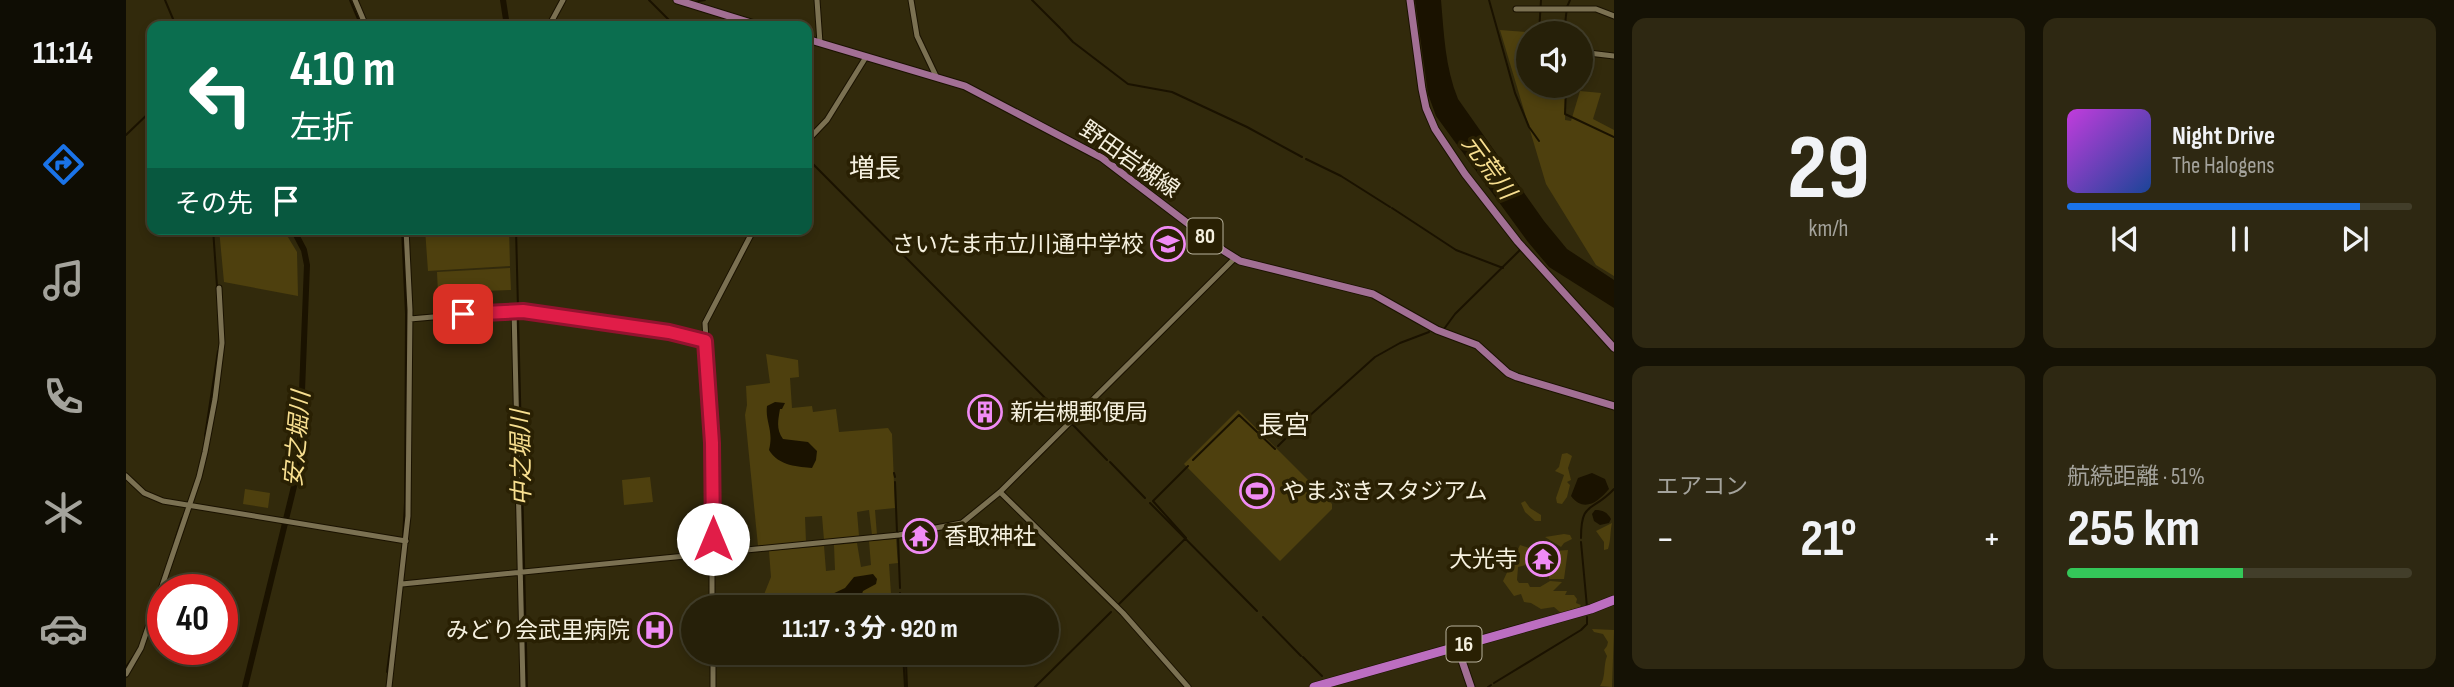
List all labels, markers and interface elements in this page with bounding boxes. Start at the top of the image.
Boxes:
map controls [1516,21,1593,98]
button: sound [1516,21,1593,98]
text: 11:14 [33,34,93,73]
text: 410 m [290,41,396,100]
icon: left [175,49,266,140]
text: 左折 [290,109,354,148]
street label: 野田岩槻線 [1074,115,1185,204]
text: 29 [1787,115,1870,224]
text: Night Drive [2172,121,2275,152]
water label: 元荒川 [1456,130,1523,207]
icon: directions [39,140,88,189]
text: The Halogens [2172,152,2275,180]
district label: 増長 [849,154,901,185]
icon: arrive [267,182,305,220]
text: その先 [175,189,253,220]
text: km/h [1809,215,1848,243]
road number: 80 [1188,218,1222,254]
icon: previous [2106,220,2144,258]
icon: pause [2221,220,2259,258]
icon: next [2336,220,2374,258]
school or university icon: さいたま市立川通中学校 [1149,225,1187,263]
place label: さいたま市立川通中学校 [892,231,1144,259]
icon: music [39,256,88,305]
pin [433,284,493,344]
icon: arrive [444,295,482,333]
icon: phone [39,372,88,421]
water label: 安之堀川 [279,387,316,488]
building icon: 新岩槻郵便局 [966,393,1004,431]
place label: 新岩槻郵便局 [1010,399,1148,427]
water label: 中之堀川 [506,407,537,506]
district label: 長宮 [1258,411,1310,442]
text: 航続距離 · 51% [2067,463,2205,491]
sports icon: やまぶきスタジアム [1238,472,1276,510]
text: エアコン [1656,473,1748,501]
place label: やまぶきスタジアム [1282,478,1487,506]
icon: climate [39,488,88,537]
text: 255 km [2067,498,2200,561]
position arrow [676,502,750,576]
text: 21° [1800,508,1857,571]
temple icon: 香取神社 [901,517,939,555]
text: − [1656,517,1675,562]
text: + [1982,517,2001,562]
place label: 香取神社 [944,523,1036,551]
temple icon: 大光寺 [1524,540,1562,578]
place label: 大光寺 [1449,546,1518,574]
speed limit sign: 40 [147,574,238,665]
icon: car [39,604,88,653]
hospital icon: みどり会武里病院 [636,611,674,649]
text: 11:17 · 3 分 · 920 m [782,614,958,645]
place label: みどり会武里病院 [446,617,630,645]
road number: 16 [1446,626,1482,662]

